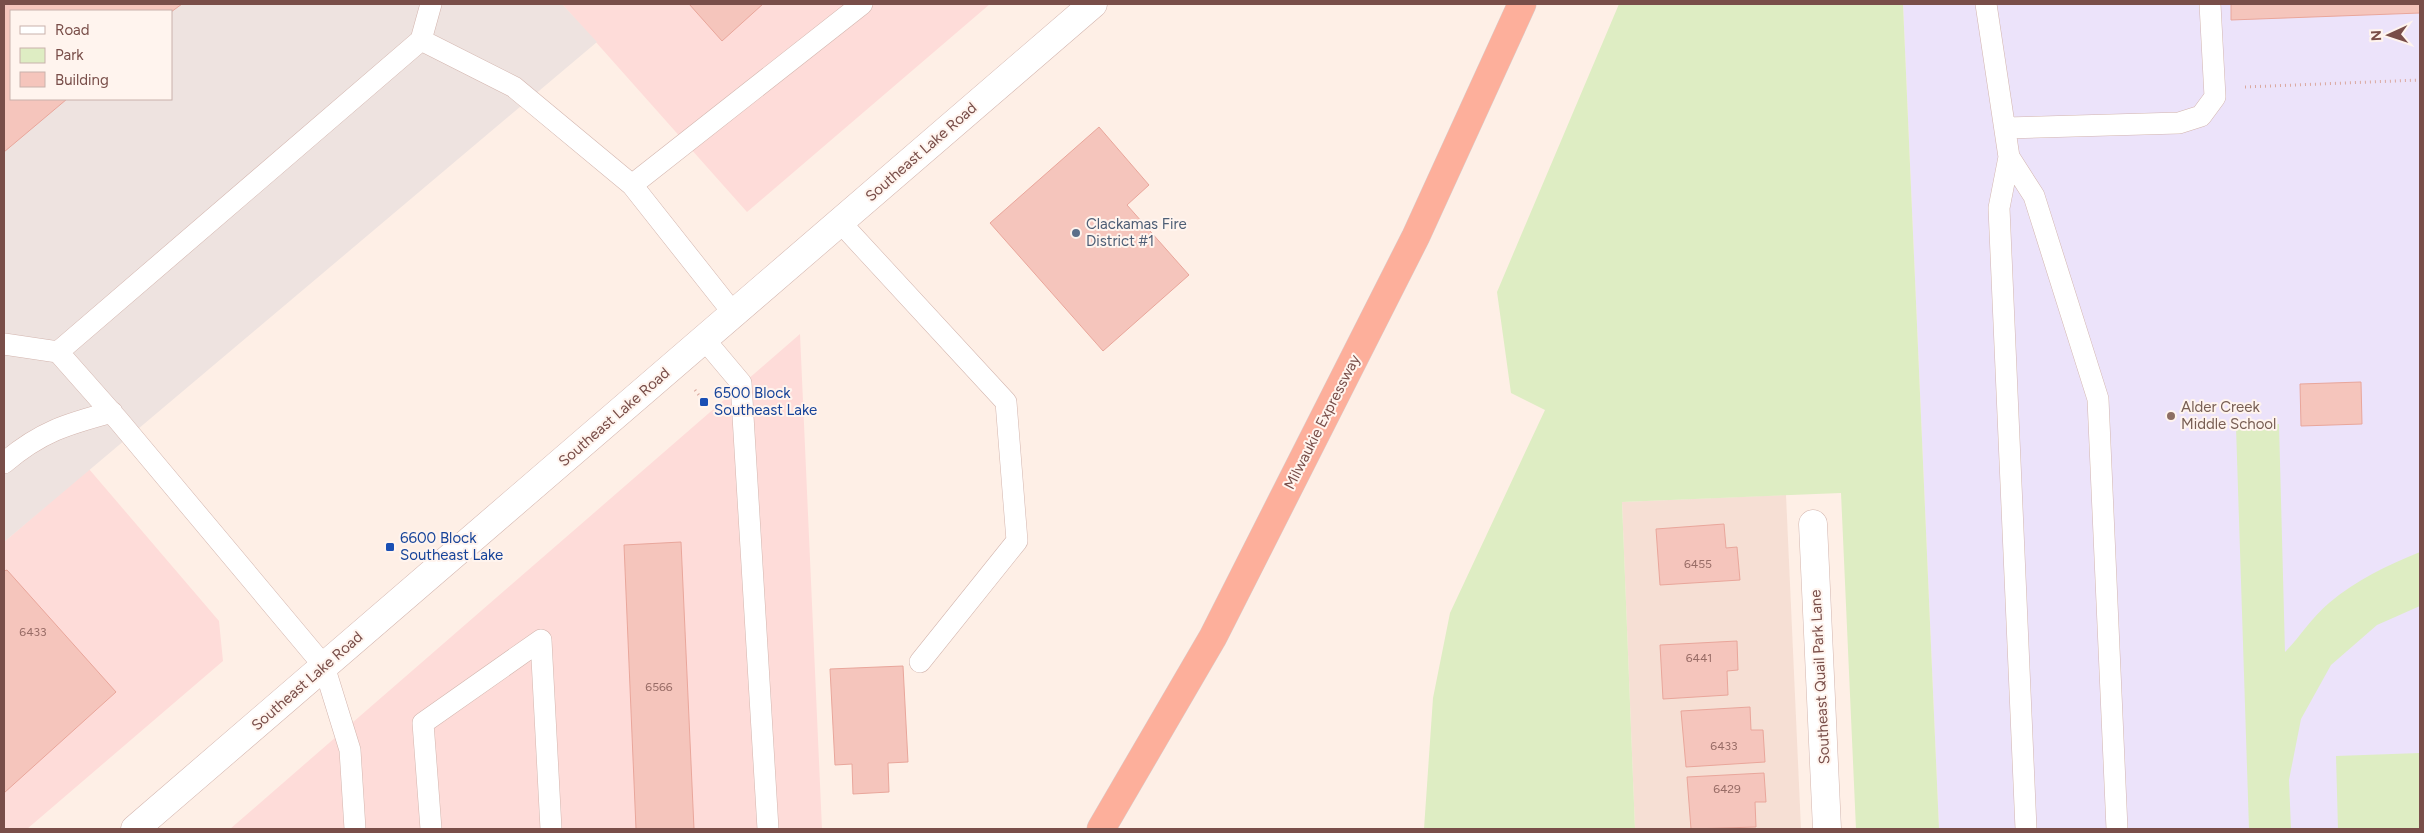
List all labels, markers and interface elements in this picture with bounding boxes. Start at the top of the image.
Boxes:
legend [10,10,172,100]
north arrow [2364,10,2414,60]
text: Road [55,21,90,39]
text: N [2368,30,2385,42]
text: Park [55,46,84,64]
text: Building [55,71,109,89]
street label: Southeast Lake Road [862,99,980,205]
place label: Clackamas Fire District #1 [1086,215,1187,250]
marker: Clackamas Fire District #1 [1070,227,1082,239]
street label: Milwaukie Expressway [1280,352,1364,492]
street label: Southeast Lake Road [555,364,673,470]
place label: 6500 Block Southeast Lake [714,384,817,419]
marker: 6500 Block Southeast Lake [698,396,710,408]
place label: Alder Creek Middle School [2181,398,2276,433]
marker: Alder Creek Middle School [2165,410,2177,422]
place label: 6600 Block Southeast Lake [400,529,503,564]
marker: 6600 Block Southeast Lake [384,541,396,553]
house number: 6455 [1684,557,1712,571]
street label: Southeast Quail Park Lane [1806,589,1834,765]
house number: 6433 [19,625,47,639]
street label: Southeast Lake Road [248,628,366,734]
house number: 6441 [1686,651,1712,665]
house number: 6566 [645,680,673,694]
house number: 6433 [1710,739,1738,753]
house number: 6429 [1713,782,1741,796]

